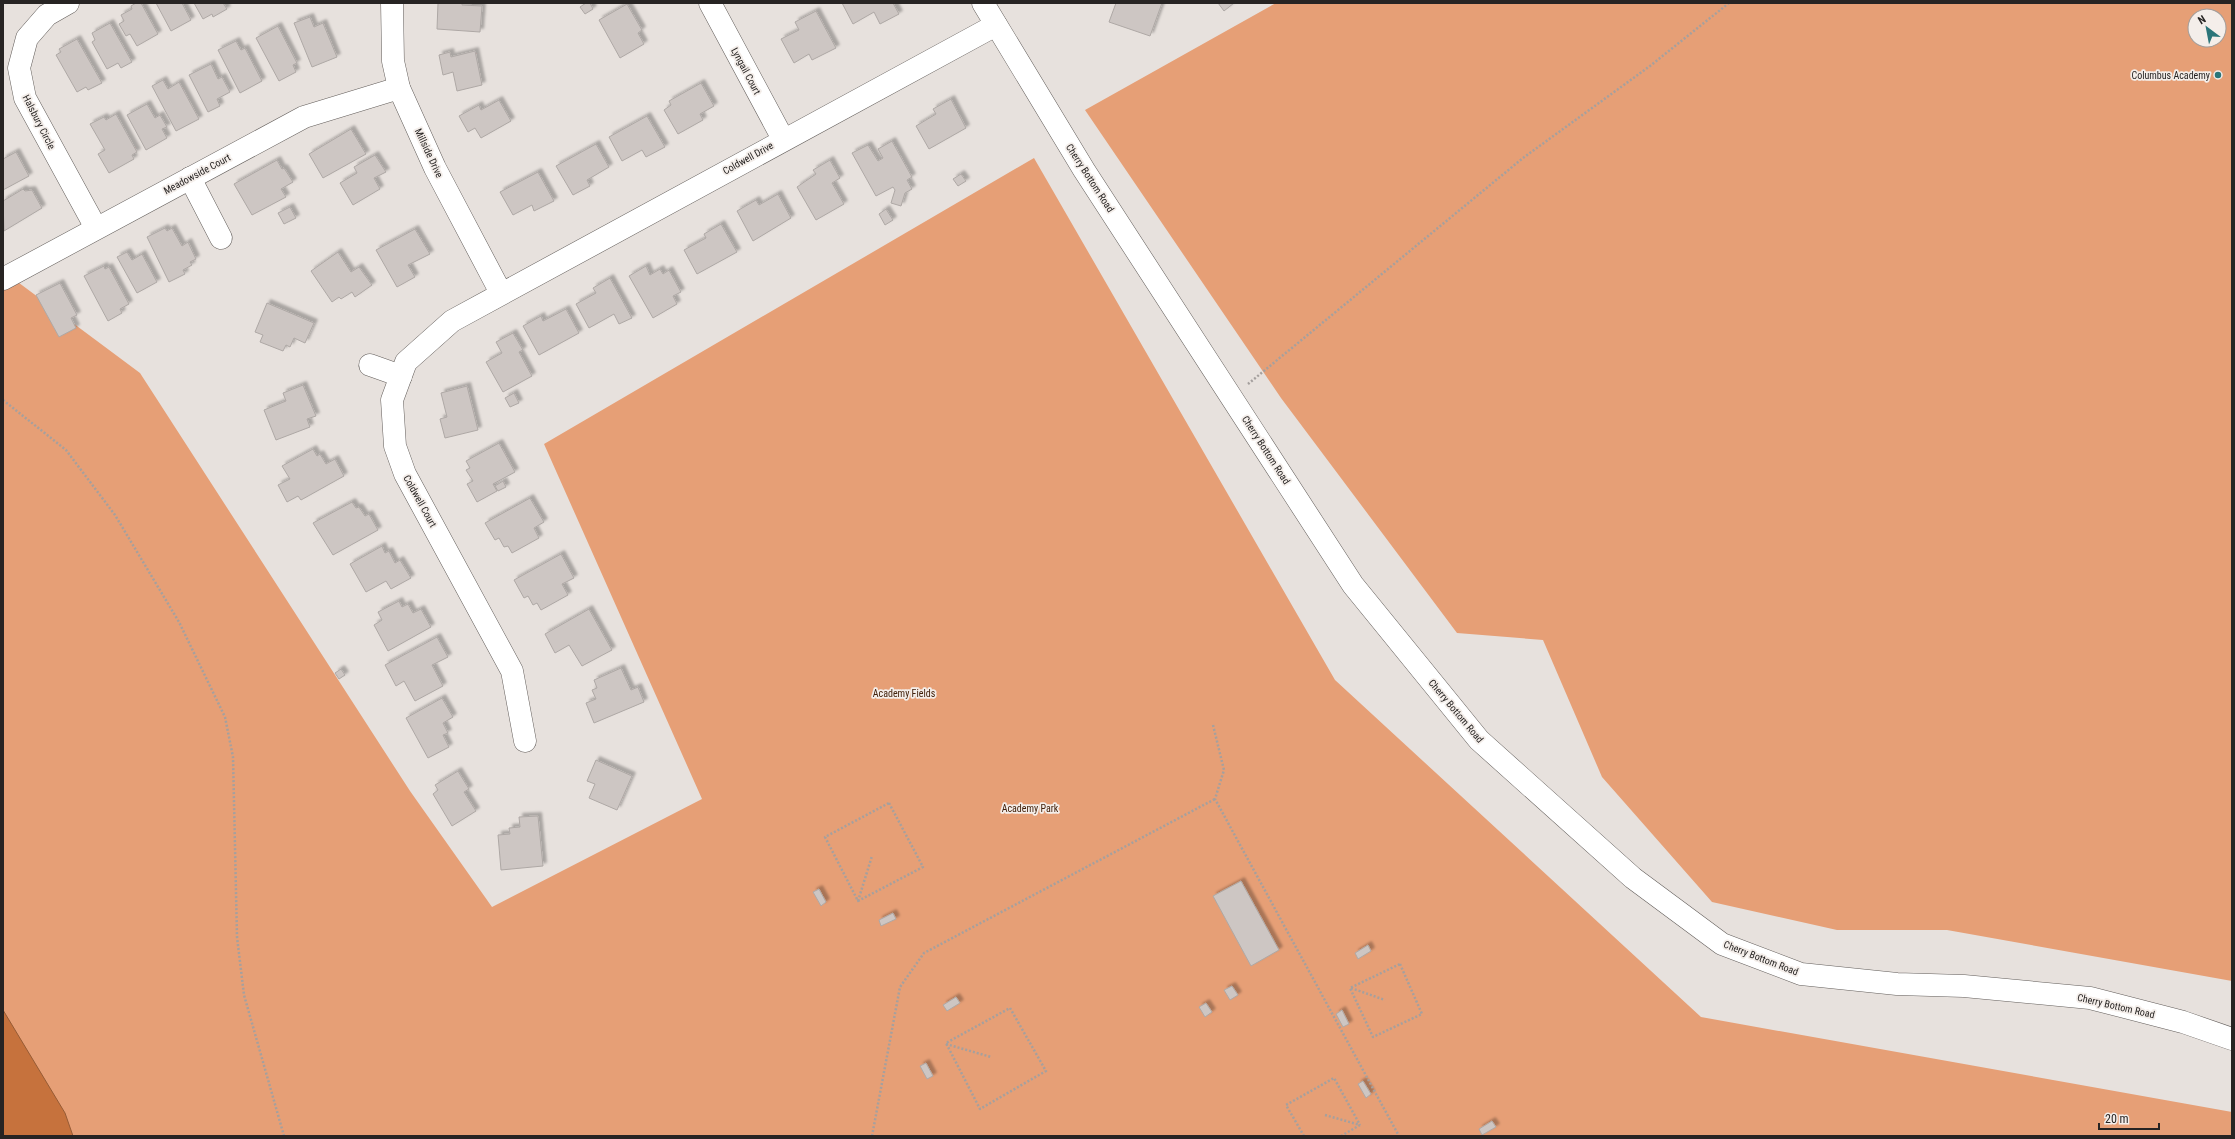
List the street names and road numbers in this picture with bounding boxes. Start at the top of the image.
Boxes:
street label: Lyngail Court [729,46,763,96]
street label: Halsbury Circle [21,93,58,151]
street label: Millside Drive [413,127,445,180]
street label: Coldwell Drive [721,139,775,176]
street label: Cherry Bottom Road [1064,142,1116,214]
street label: Meadowside Court [162,152,232,196]
street label: Cherry Bottom Road [1240,414,1292,486]
street label: Coldwell Court [401,473,439,529]
street label: Cherry Bottom Road [1426,677,1486,745]
street label: Cherry Bottom Road [1722,939,1800,977]
street label: Cherry Bottom Road [2076,992,2156,1020]

